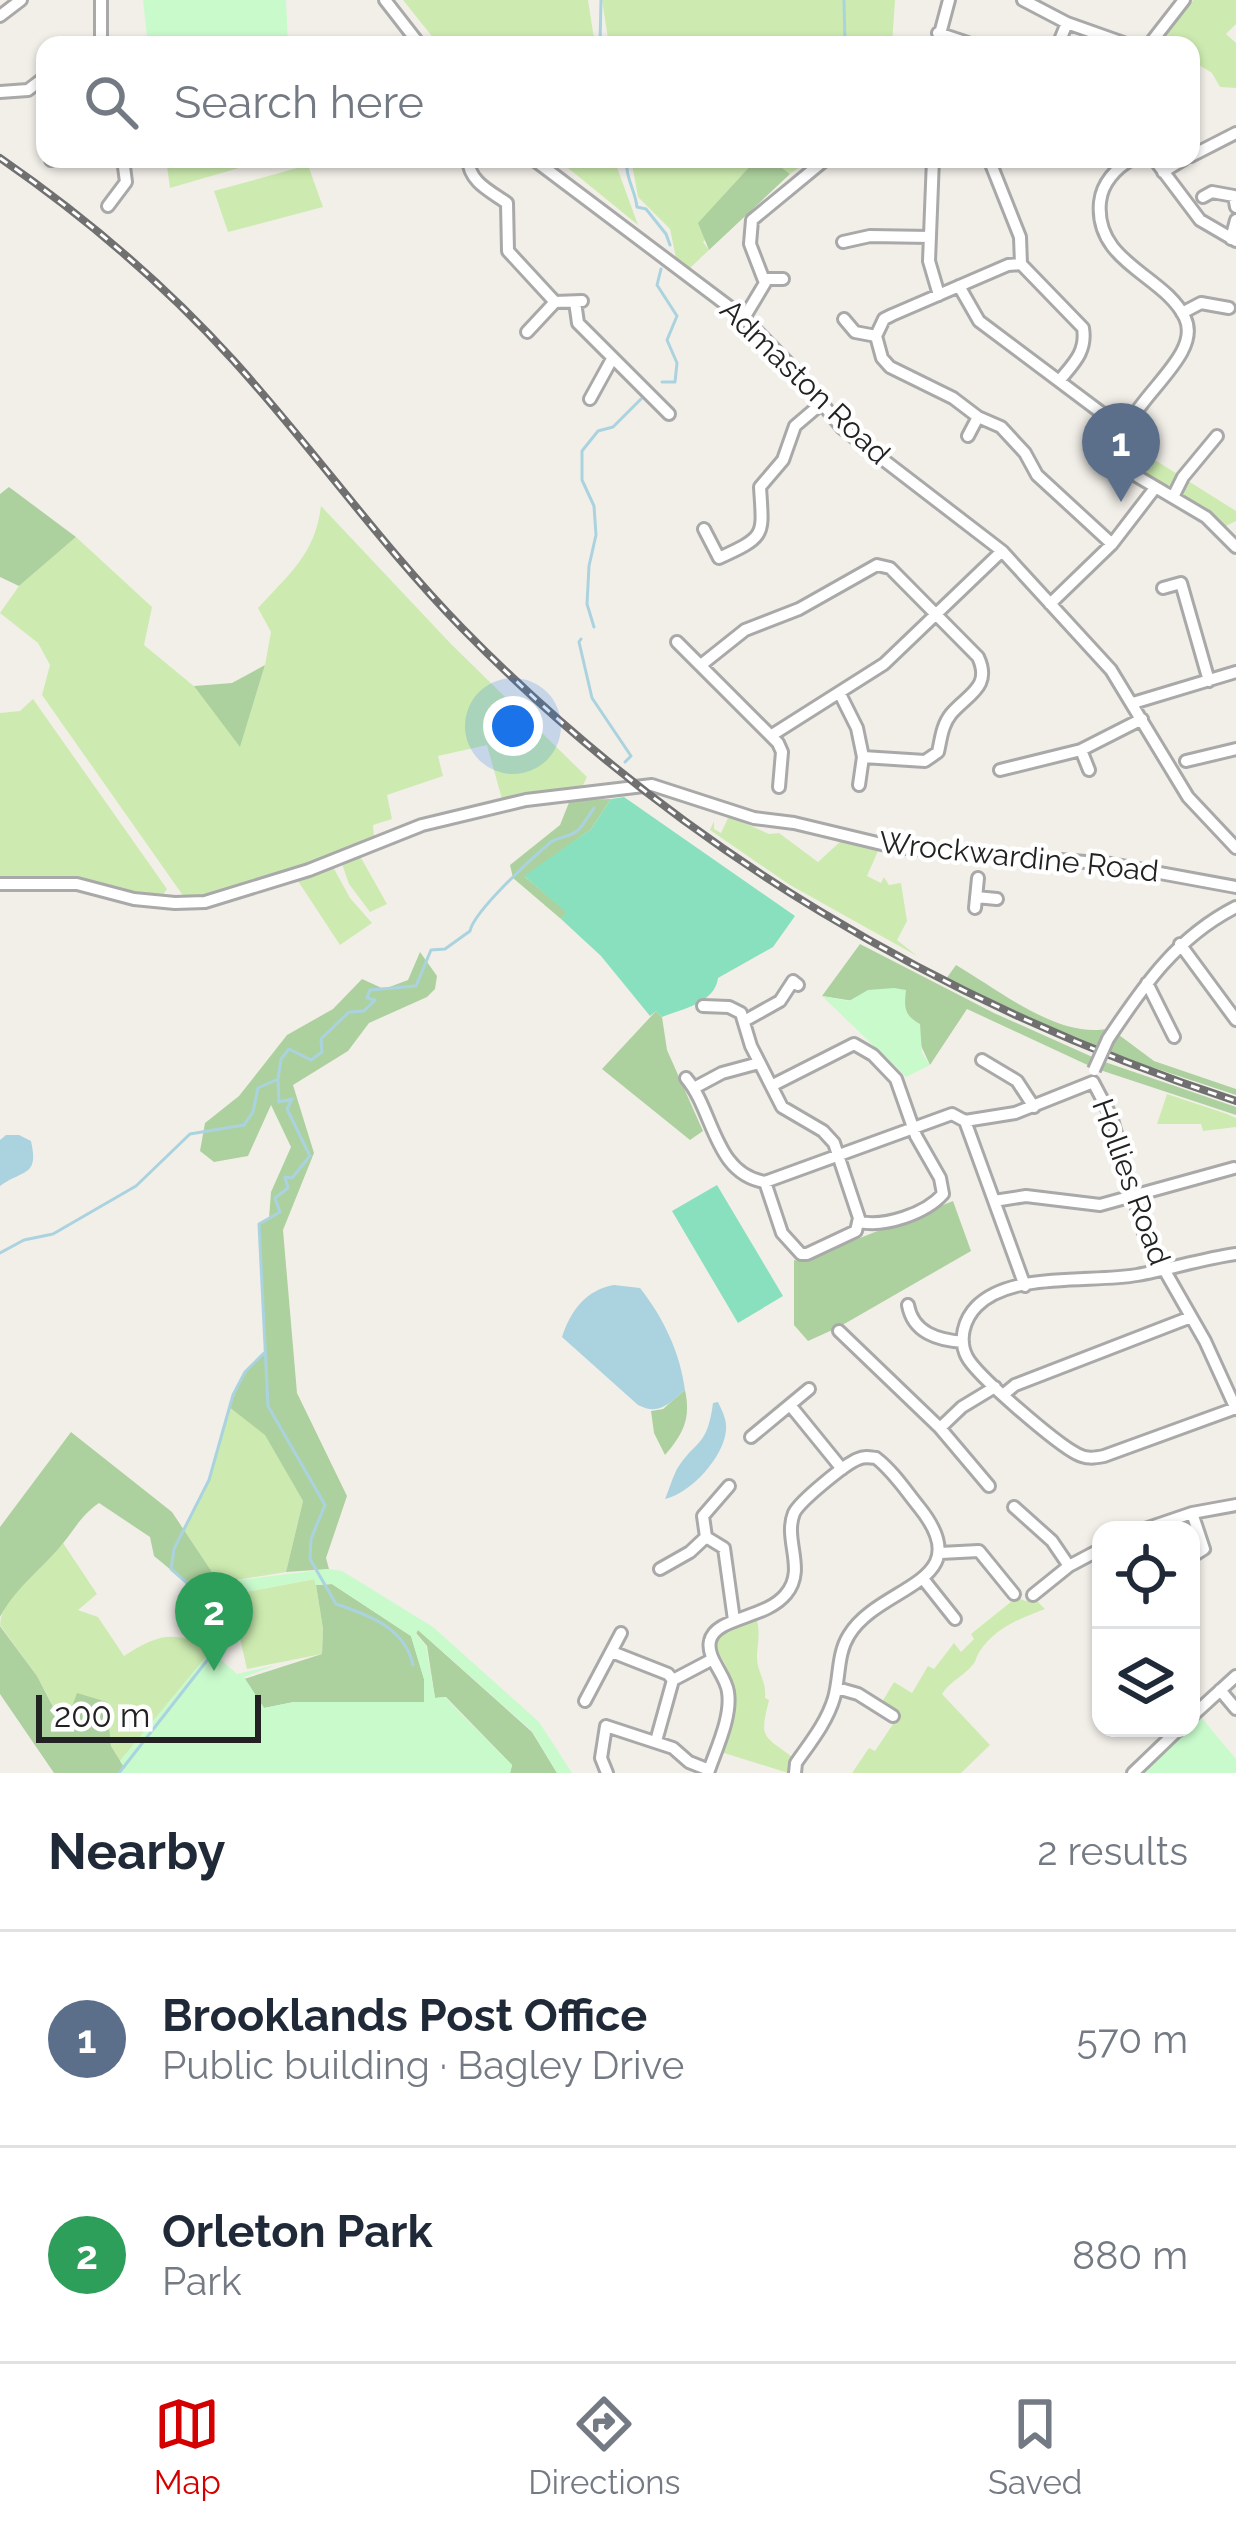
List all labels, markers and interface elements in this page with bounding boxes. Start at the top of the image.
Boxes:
search box [36,36,1200,168]
icon: search [78,69,144,135]
text: Search here [174,76,424,129]
street label: Admaston Road [713,292,897,471]
pin: 1 [1082,403,1160,502]
your location [483,696,543,756]
street label: Wrockwardine Road [878,824,1161,889]
street label: Hollies Road [1085,1094,1178,1270]
map controls [1092,1521,1200,1737]
button: locate [1092,1521,1200,1629]
pin: 2 [175,1572,253,1671]
button: layers [1092,1629,1200,1737]
scale bar [36,1689,261,1742]
text: 200 m [54,1696,150,1735]
text: Nearby [48,1821,225,1881]
text: 2 results [1037,1828,1188,1874]
text: Brooklands Post Office [162,1989,647,2042]
text: 1 [77,2016,97,2062]
text: 570 m [1077,2016,1188,2062]
text: Public building · Bagley Drive [162,2042,685,2088]
text: Orleton Park [162,2205,433,2258]
text: 2 [76,2232,98,2278]
text: 880 m [1072,2232,1188,2278]
text: Park [162,2258,242,2304]
tab: Map [154,2391,221,2502]
tab: Directions [528,2391,681,2502]
tab: Saved [988,2391,1082,2502]

